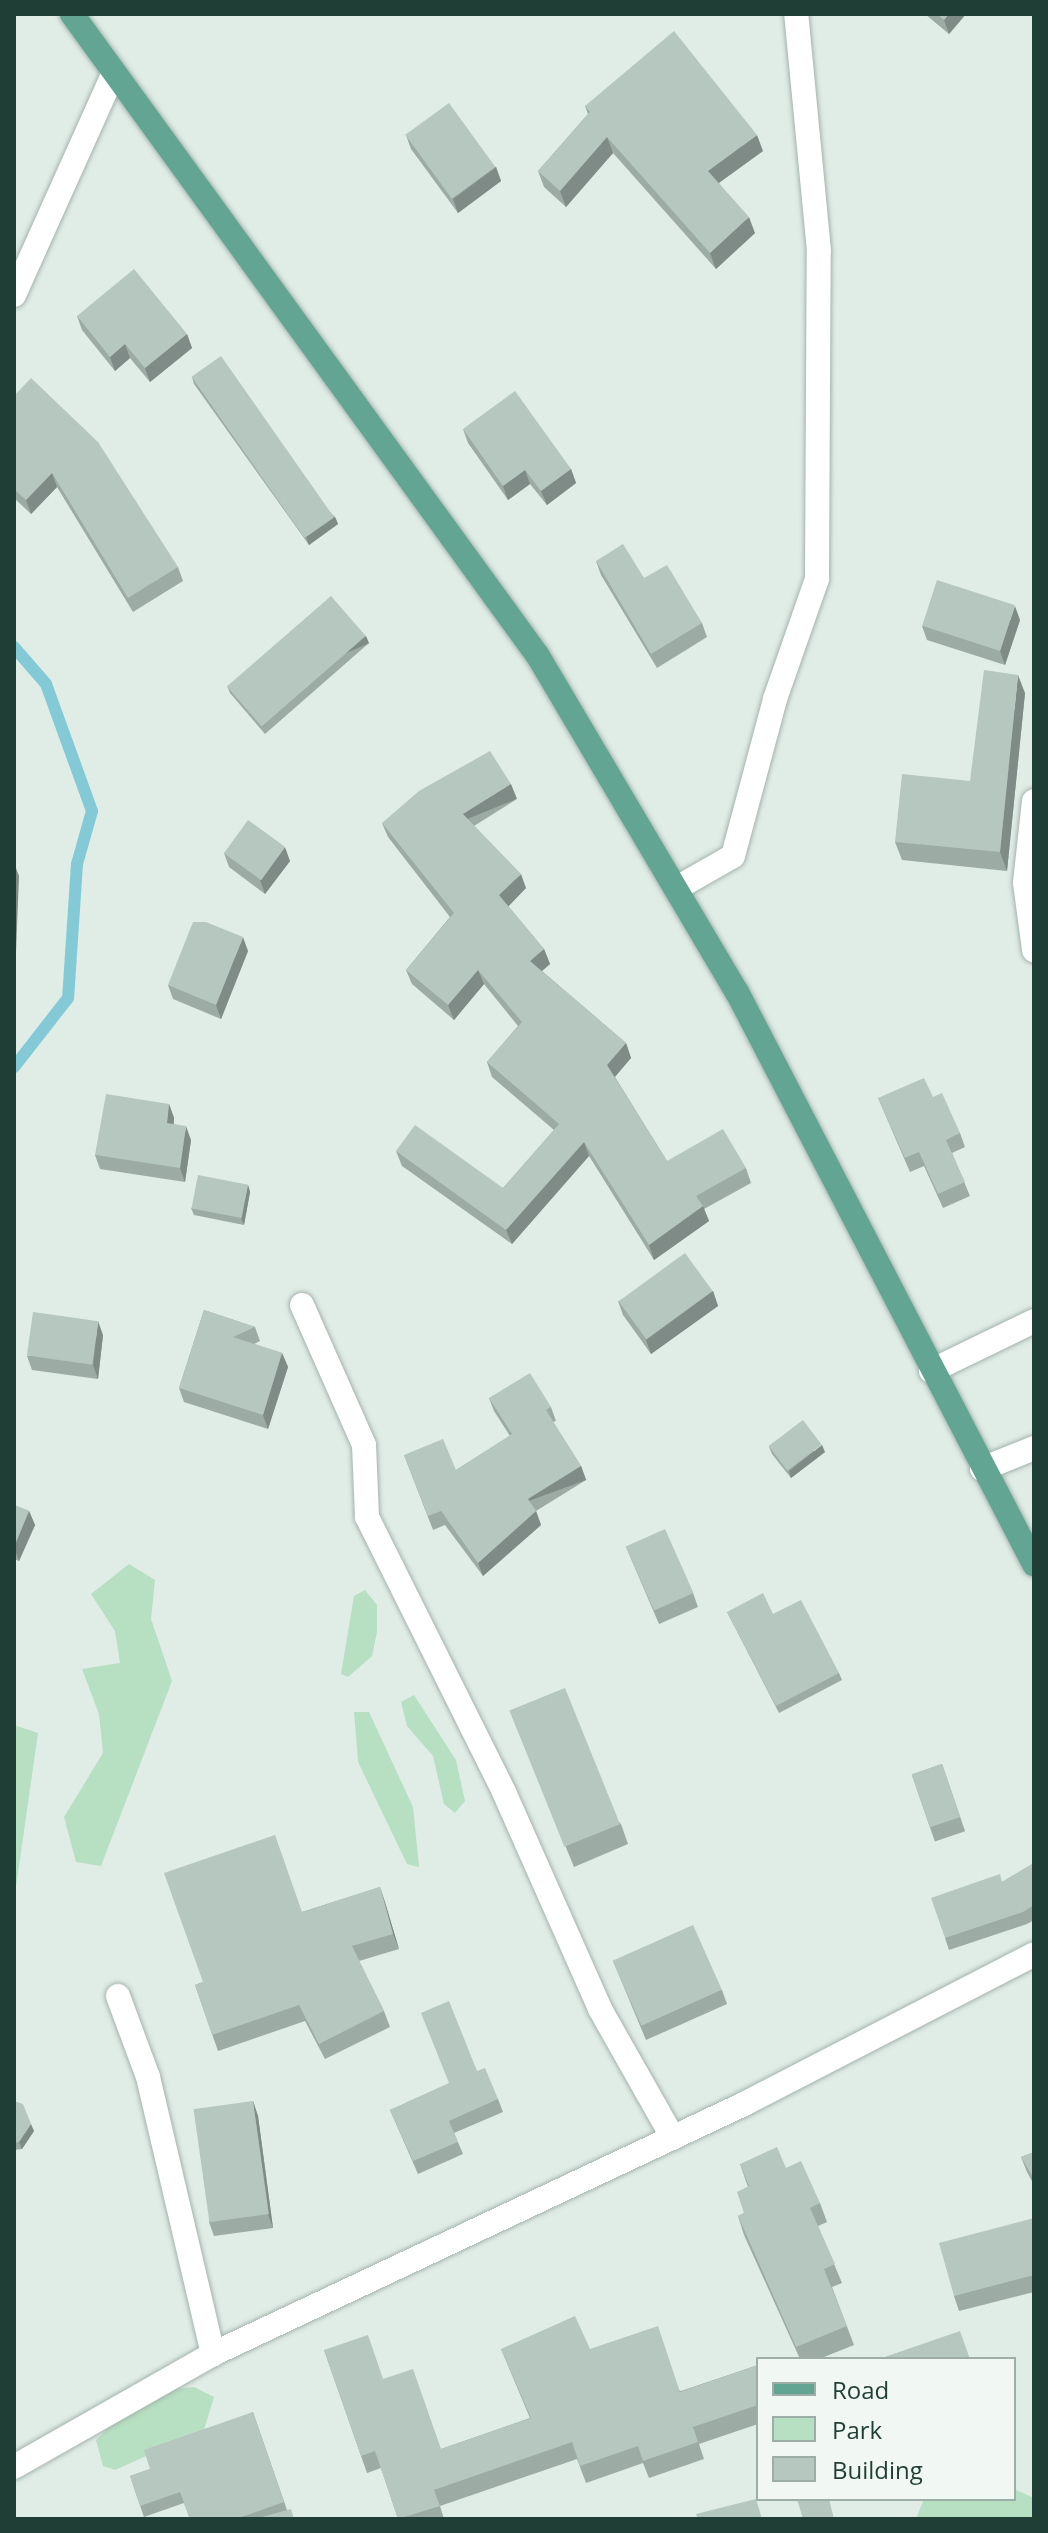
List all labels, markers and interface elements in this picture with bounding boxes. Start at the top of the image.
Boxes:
legend [756,2357,1016,2501]
text: Road [832,2373,889,2406]
text: Park [832,2413,882,2446]
text: Building [832,2453,923,2486]

